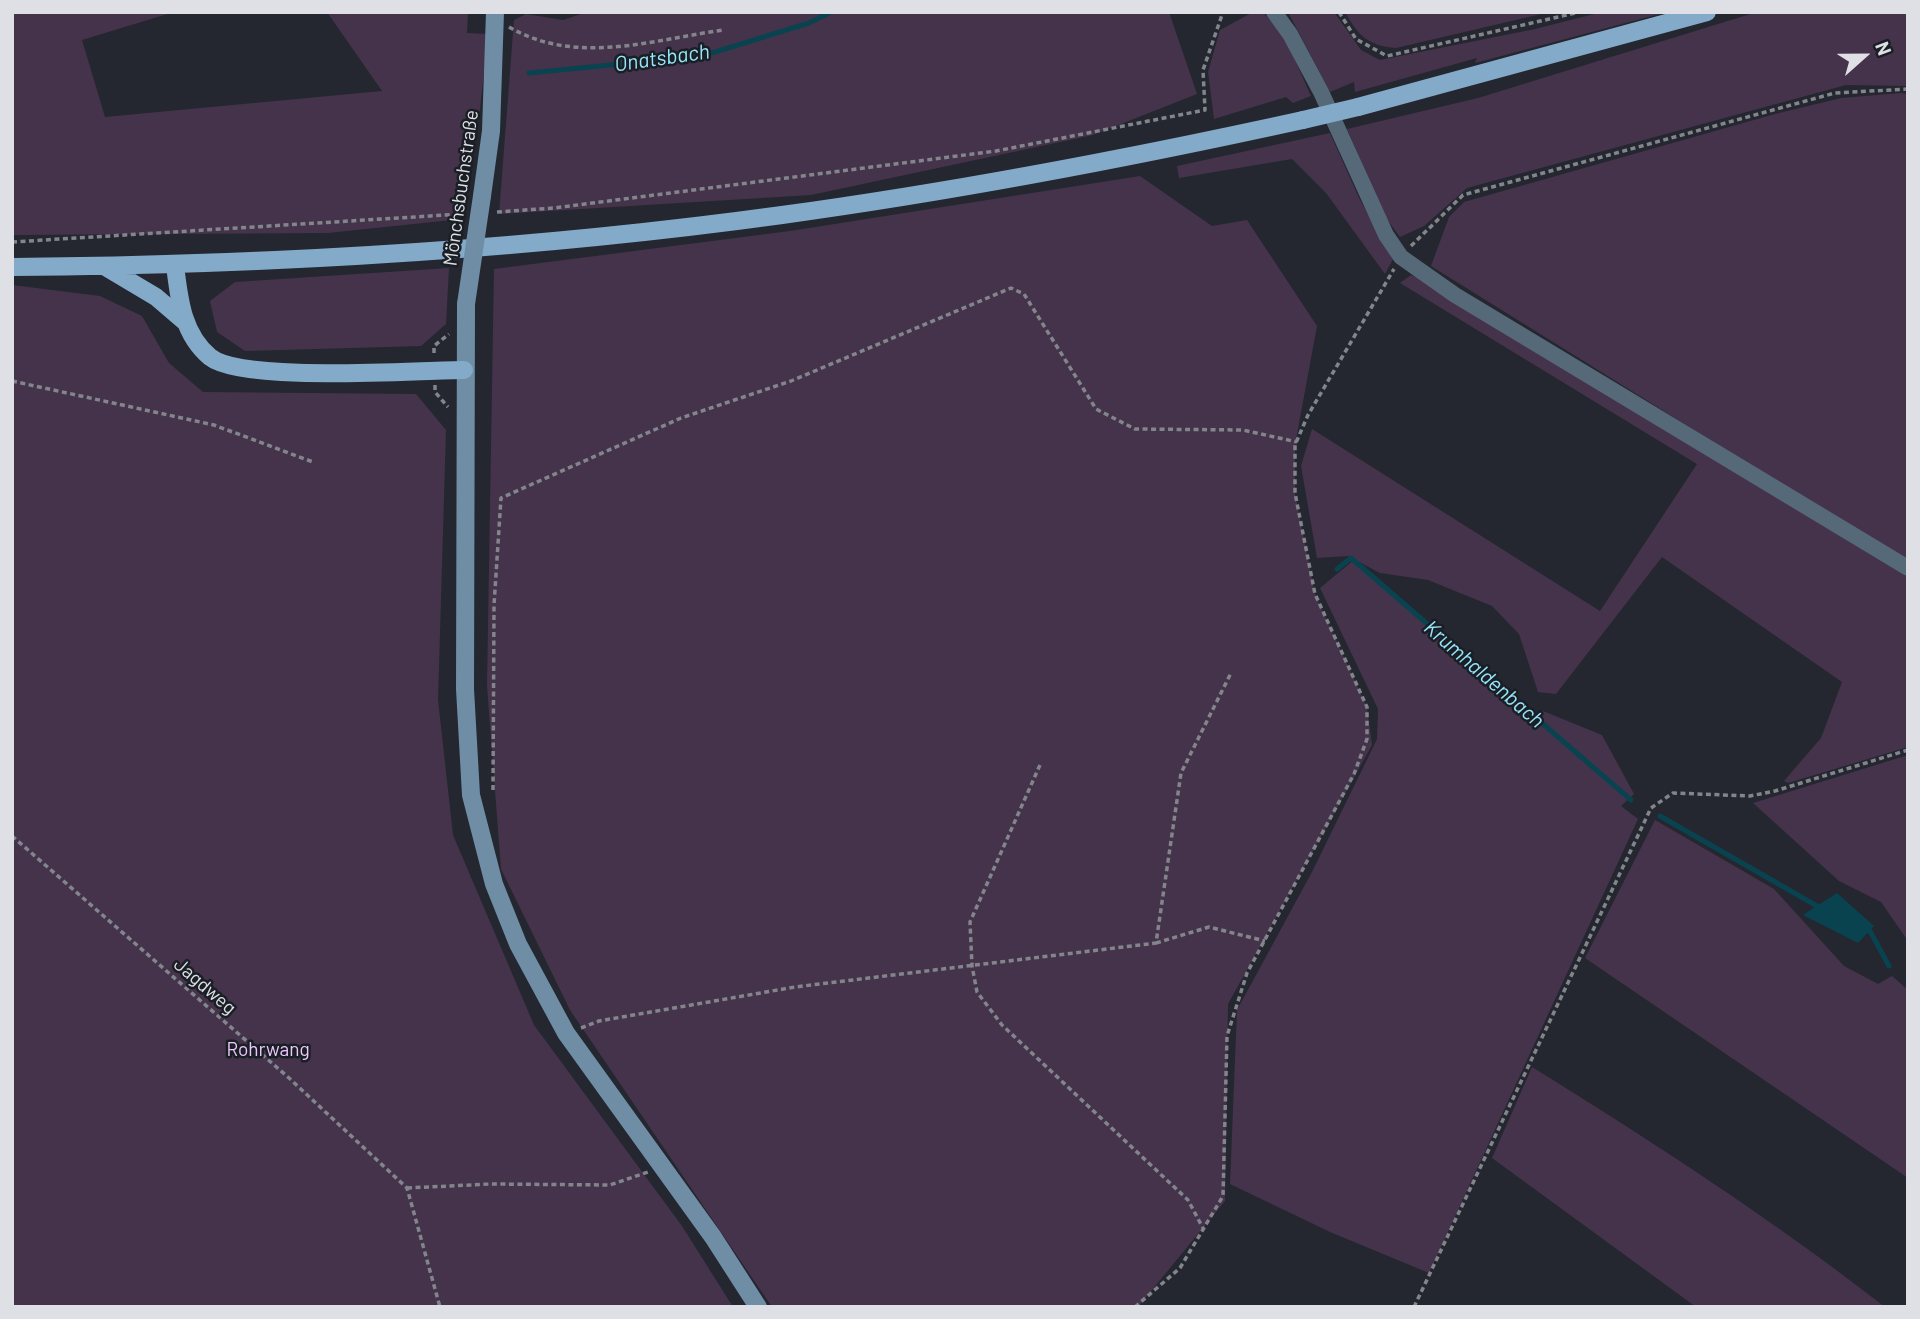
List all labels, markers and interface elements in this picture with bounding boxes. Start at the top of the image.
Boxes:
north arrow [1829,21,1899,91]
text: N [1871,38,1897,58]
water label: Onatsbach [613,39,711,77]
street label: Mönchsbuchstraße [439,109,483,267]
water label: Krumhaldenbach [1419,615,1549,733]
street label: Jagdweg [169,953,241,1019]
park label: Rohrwang [226,1039,310,1061]

